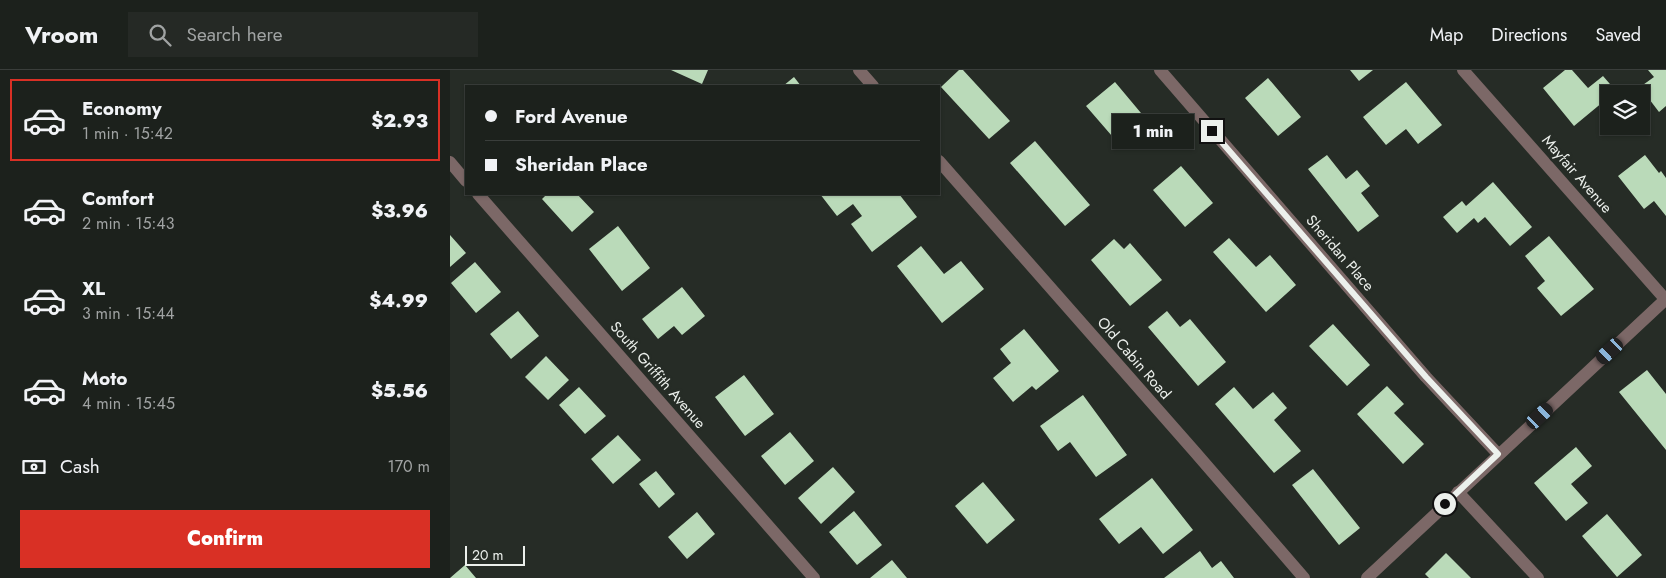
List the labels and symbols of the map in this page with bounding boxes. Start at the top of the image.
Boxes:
callout: 1 min [1112,114,1194,148]
route end [1201,120,1223,142]
street label: Mayfair Avenue [1537,130,1618,218]
street label: Sheridan Place [1301,210,1380,296]
street label: Old Cabin Road [1092,312,1176,404]
street label: South Griffith Avenue [605,316,711,434]
car [1593,335,1626,367]
car [1523,400,1556,432]
route start [1434,493,1456,515]
scale bar [465,543,525,566]

